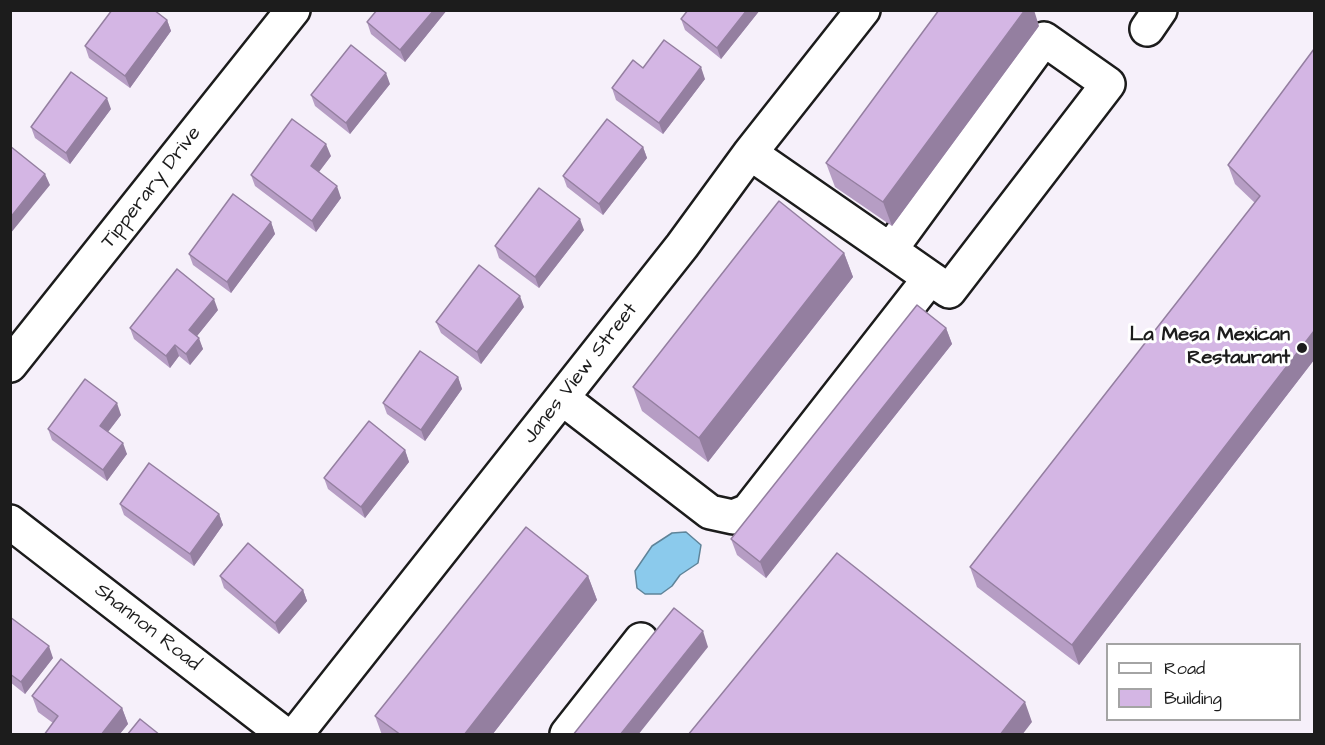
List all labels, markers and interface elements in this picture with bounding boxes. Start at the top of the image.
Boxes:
street label: Tipperary Drive [97,122,207,254]
street label: Janes View Street [519,299,643,449]
place label: La Mesa Mexican Restaurant [1130,324,1290,371]
marker: La Mesa Mexican Restaurant [1295,341,1309,355]
street label: Shannon Road [89,579,205,677]
legend [1106,643,1301,721]
text: Road [1164,656,1205,681]
text: Building [1164,686,1222,711]

